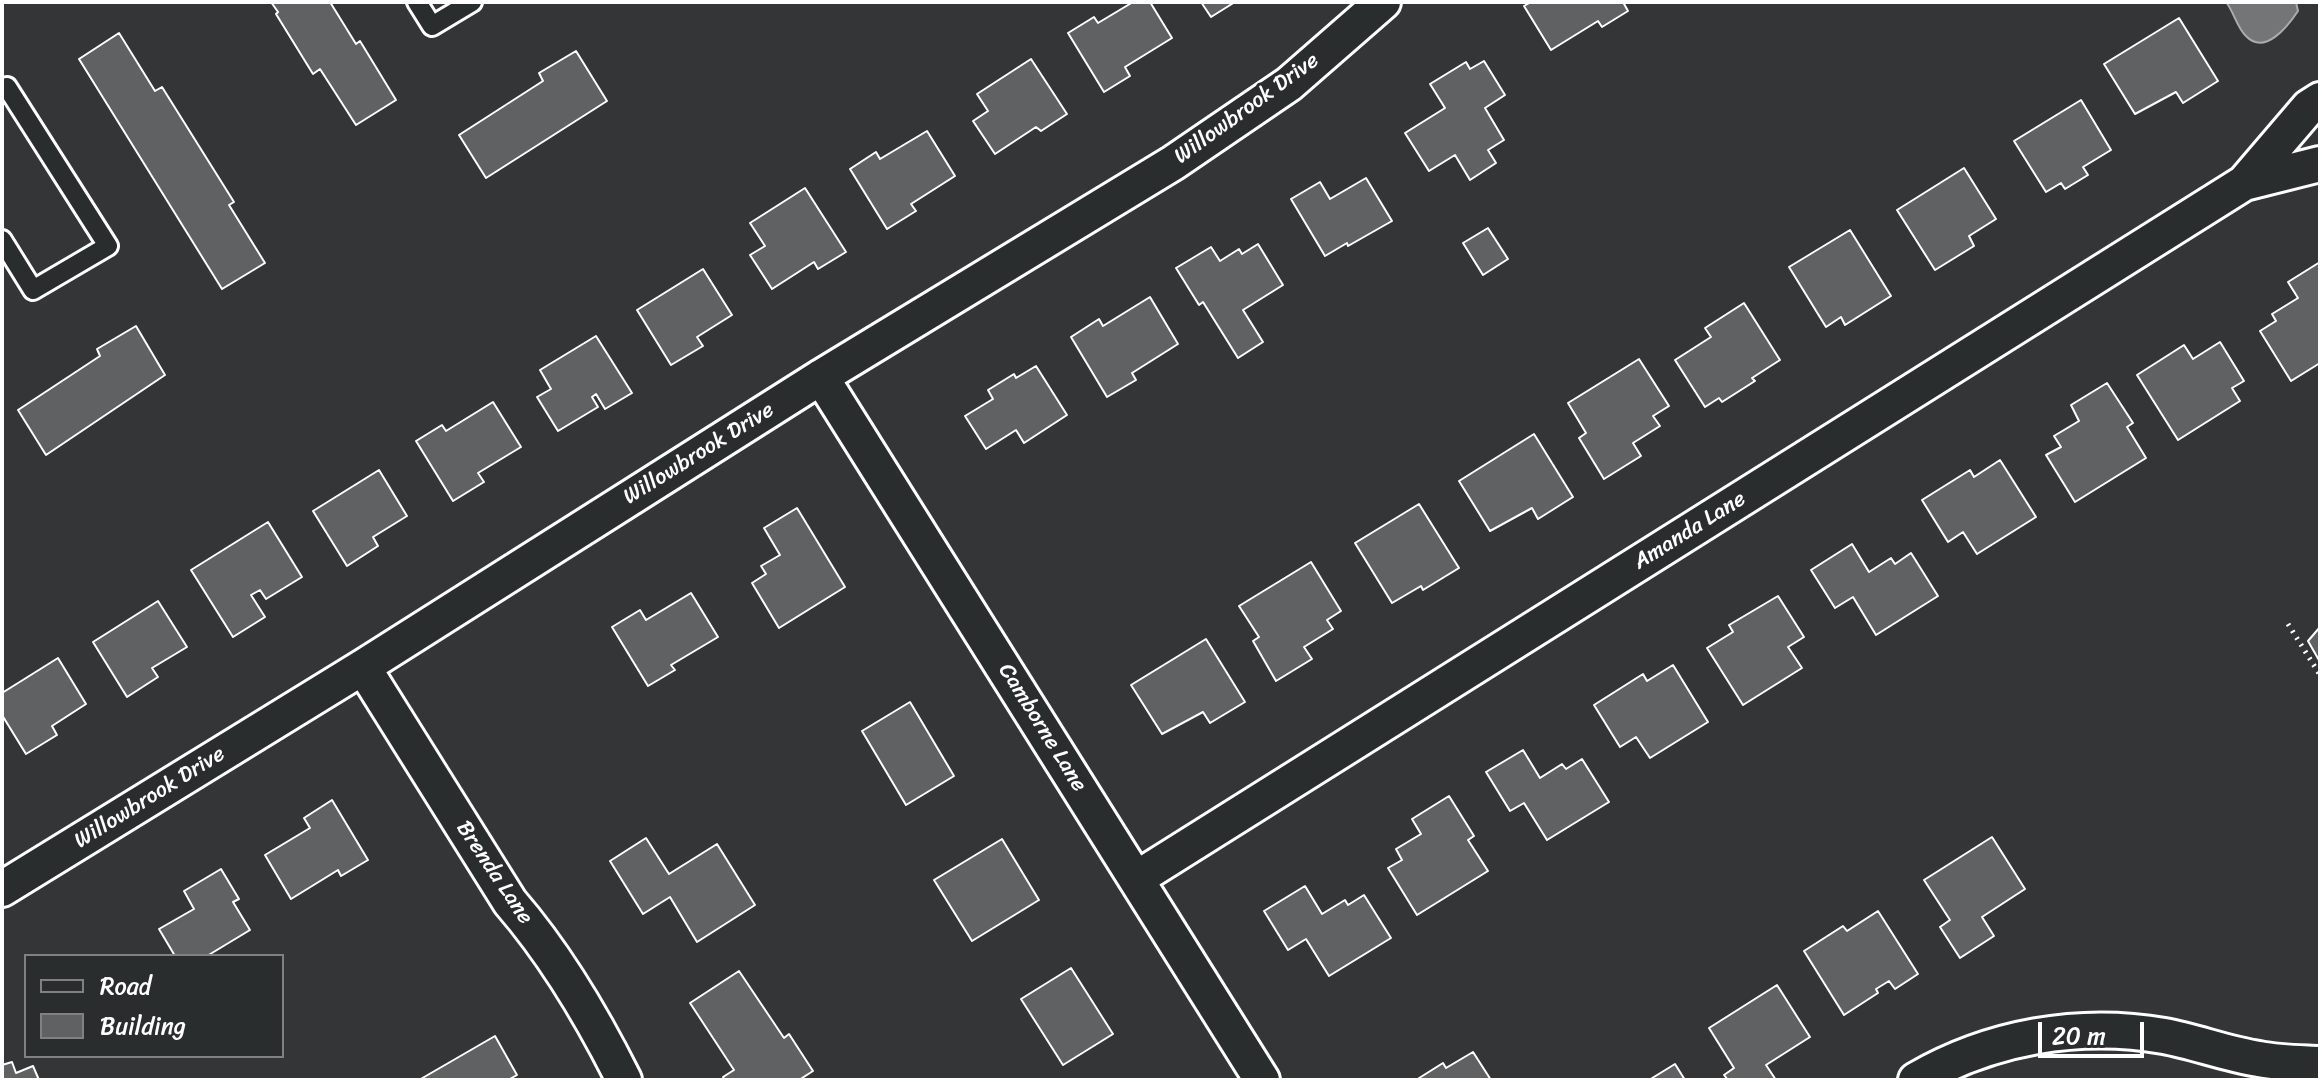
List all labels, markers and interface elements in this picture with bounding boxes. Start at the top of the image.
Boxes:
street label: Willowbrook Drive [1170,48,1324,170]
street label: Willowbrook Drive [619,397,779,511]
street label: Amanda Lane [1629,486,1751,576]
street label: Camborne Lane [992,659,1092,797]
street label: Willowbrook Drive [70,741,230,855]
street label: Brenda Lane [450,816,538,930]
legend [24,954,284,1058]
text: Road [100,965,151,1007]
text: Building [100,1005,186,1047]
scale bar [2042,1006,2148,1056]
text: 20 m [2052,1015,2106,1057]

